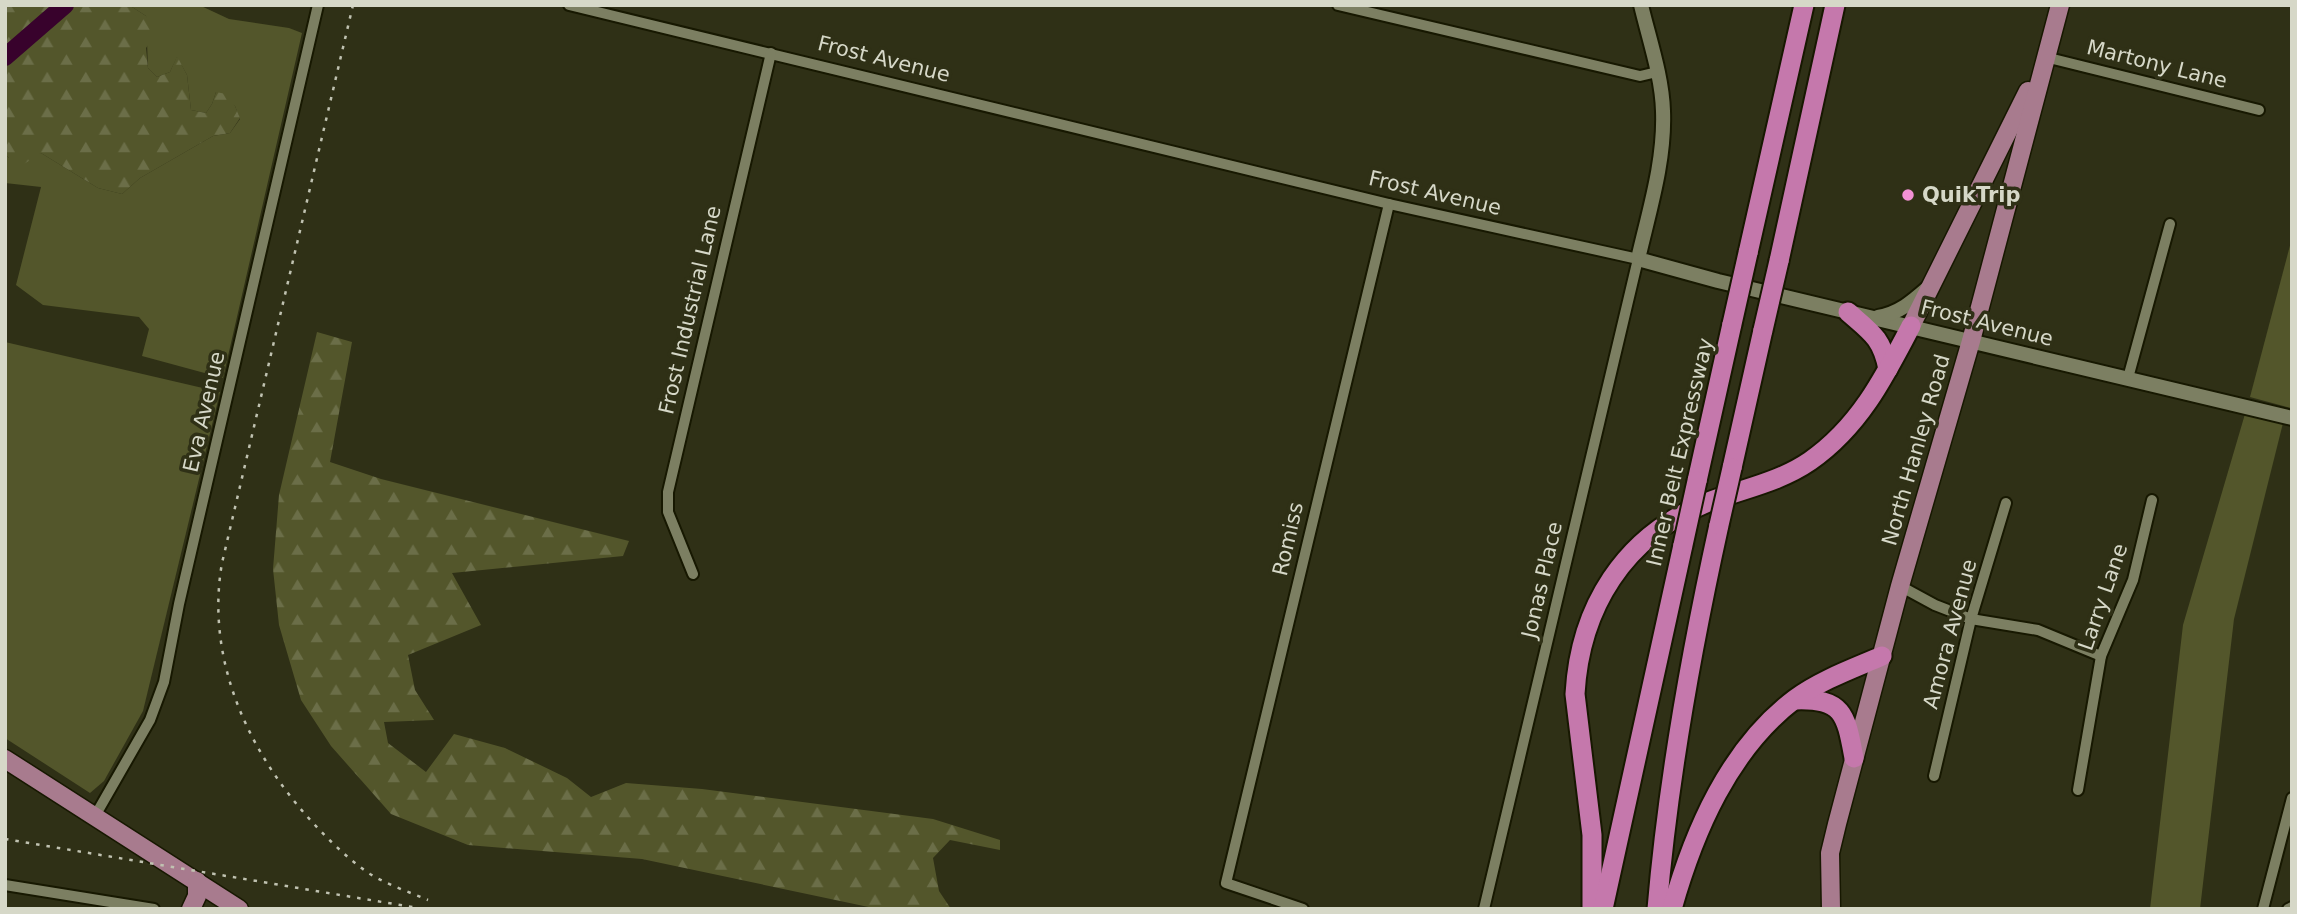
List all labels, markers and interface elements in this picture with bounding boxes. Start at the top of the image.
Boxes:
street label: Frost Avenue [815,31,953,87]
street label: Martony Lane [2084,35,2230,93]
street label: Frost Avenue [1366,166,1504,220]
place label: QuikTrip [1922,183,2021,207]
marker: QuikTrip [1900,187,1916,203]
street label: Frost Industrial Lane [654,203,726,417]
street label: Frost Avenue [1918,295,2056,351]
street label: Inner Belt Expressway [1642,335,1718,569]
street label: Eva Avenue [178,349,230,475]
street label: North Hanley Road [1877,352,1955,548]
street label: Romiss [1268,500,1308,578]
street label: Jonas Place [1517,519,1567,642]
street label: Larry Lane [2074,540,2132,654]
street label: Amora Avenue [1918,557,1982,711]

